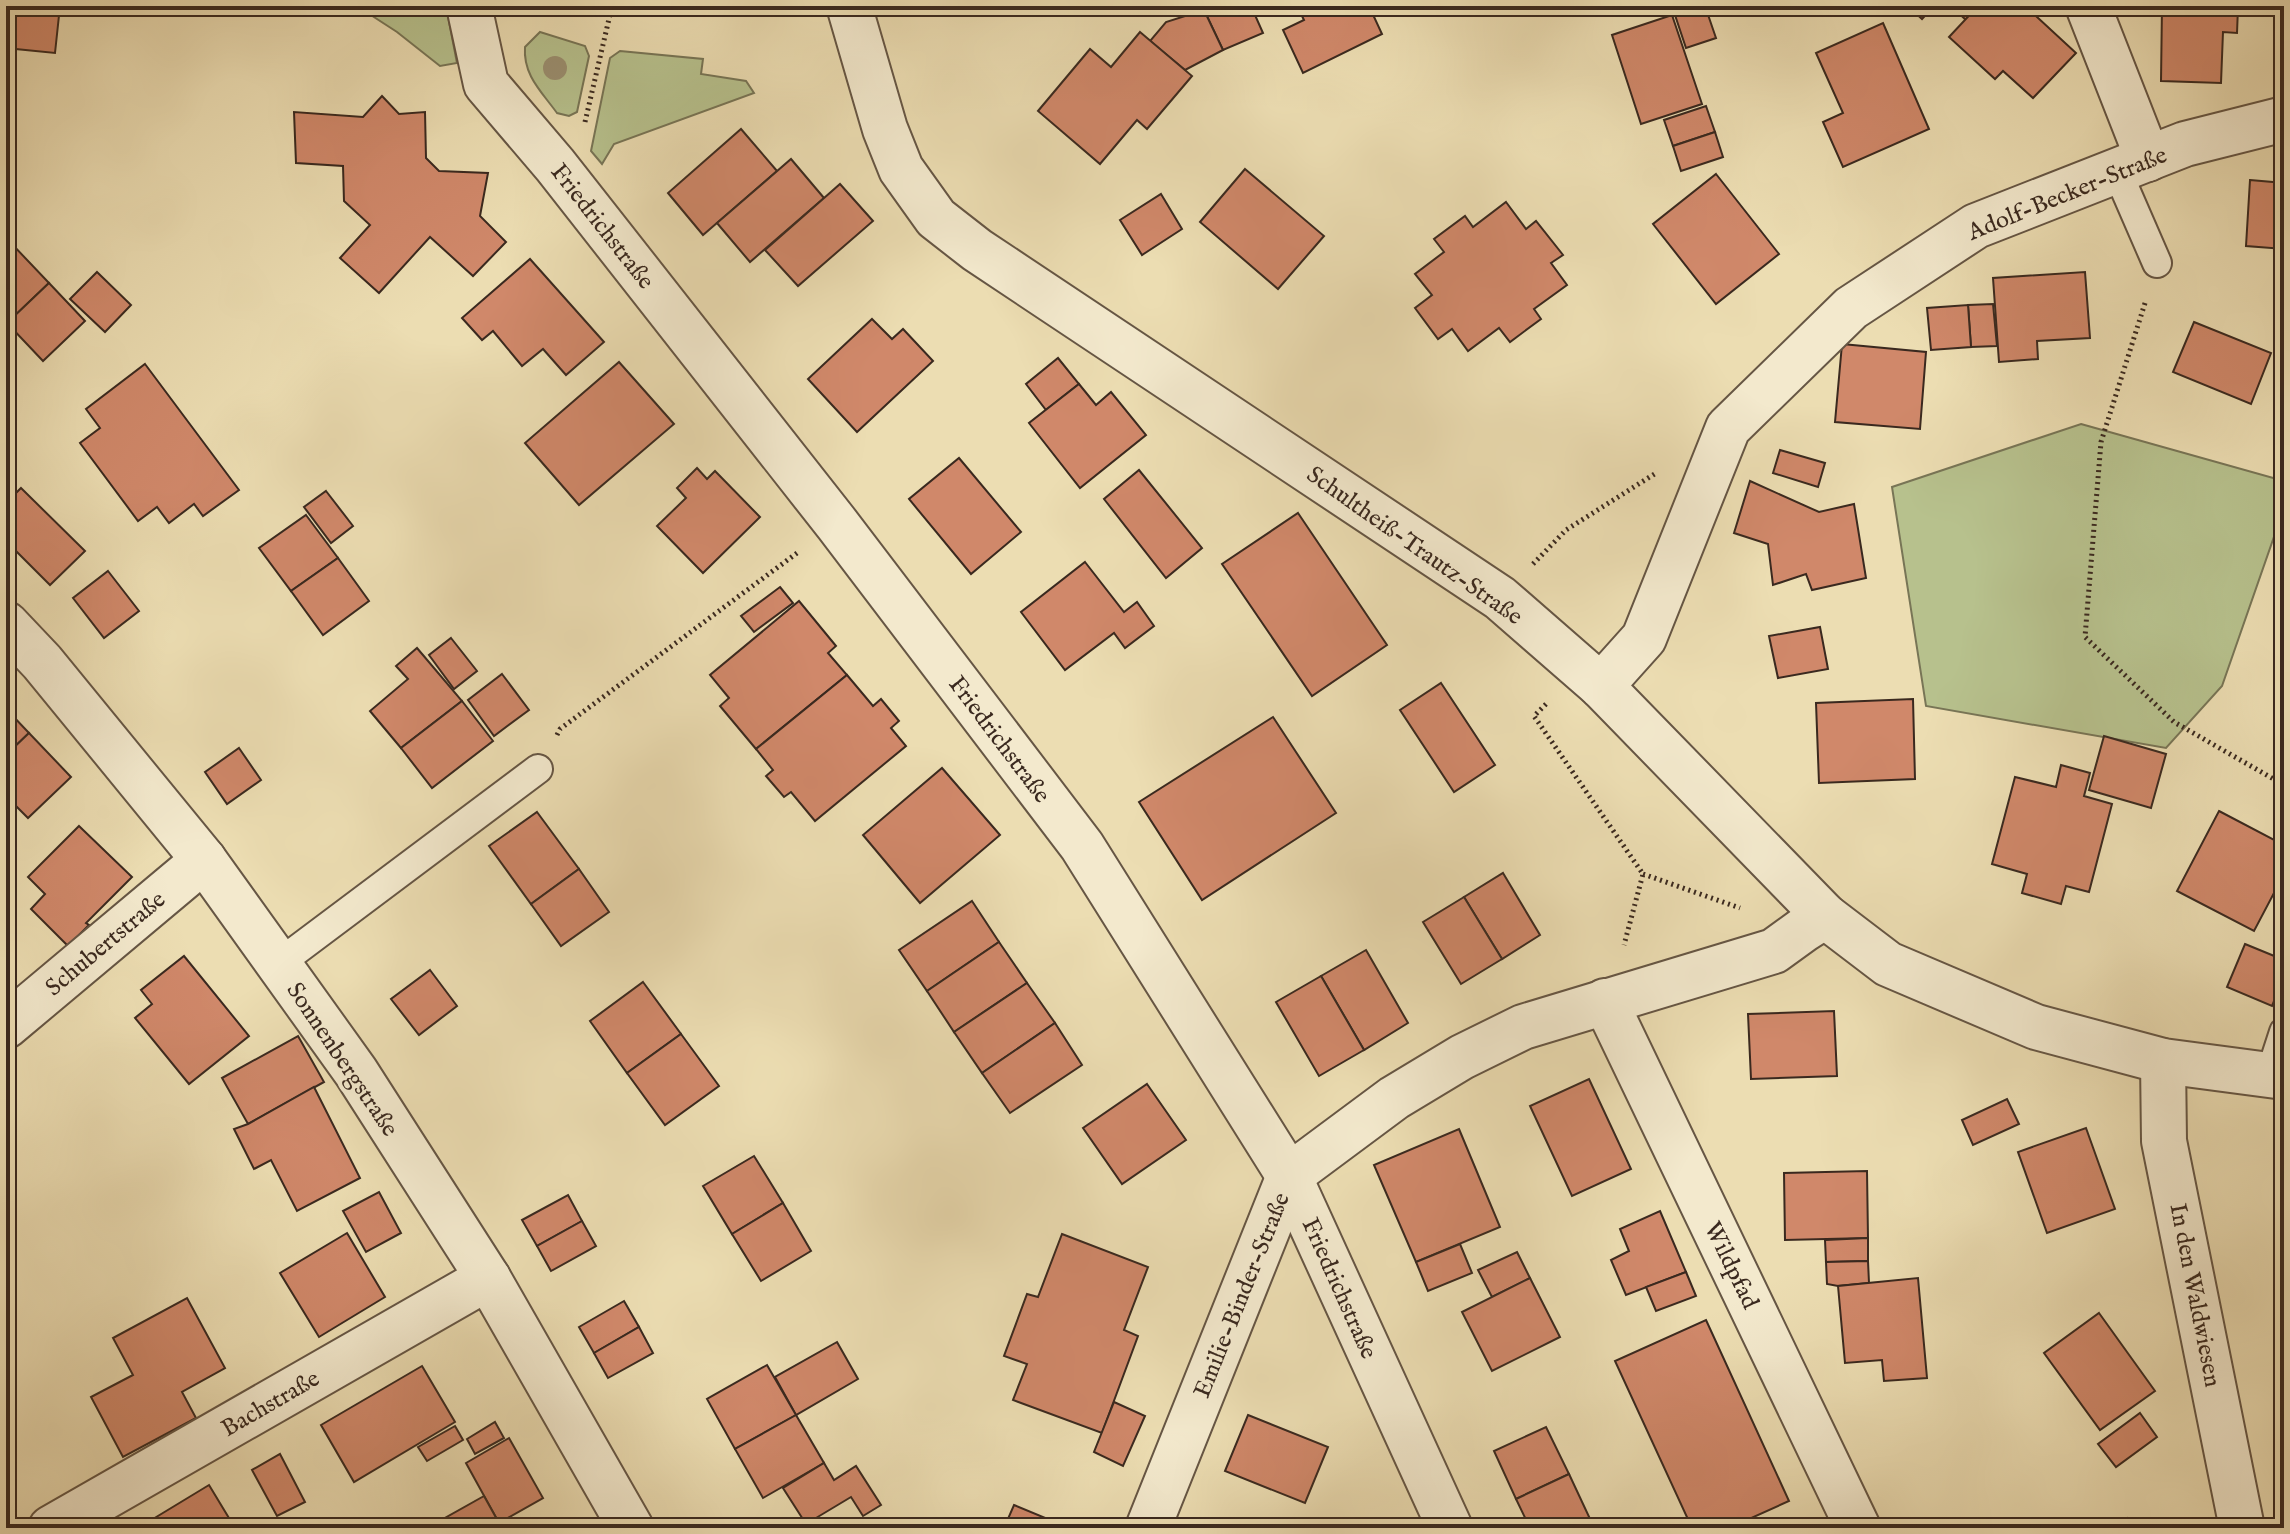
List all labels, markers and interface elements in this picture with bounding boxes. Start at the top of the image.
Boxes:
street label: Adolf-Becker-Straße [1962,140,2172,249]
street label: Friedrichstraße [543,158,661,296]
street label: Schultheiß-Trautz-Straße [1300,460,1528,633]
street label: Friedrichstraße [941,670,1057,810]
street label: Schubertstraße [39,885,173,1004]
street label: Sonnenbergstraße [279,977,405,1143]
street label: Emilie-Binder-Straße [1187,1188,1298,1403]
street label: In den Waldwiesen [2162,1201,2228,1390]
street label: Friedrichstraße [1294,1213,1384,1364]
street label: Wildpfad [1696,1217,1765,1315]
street label: Bachstraße [216,1364,326,1445]

